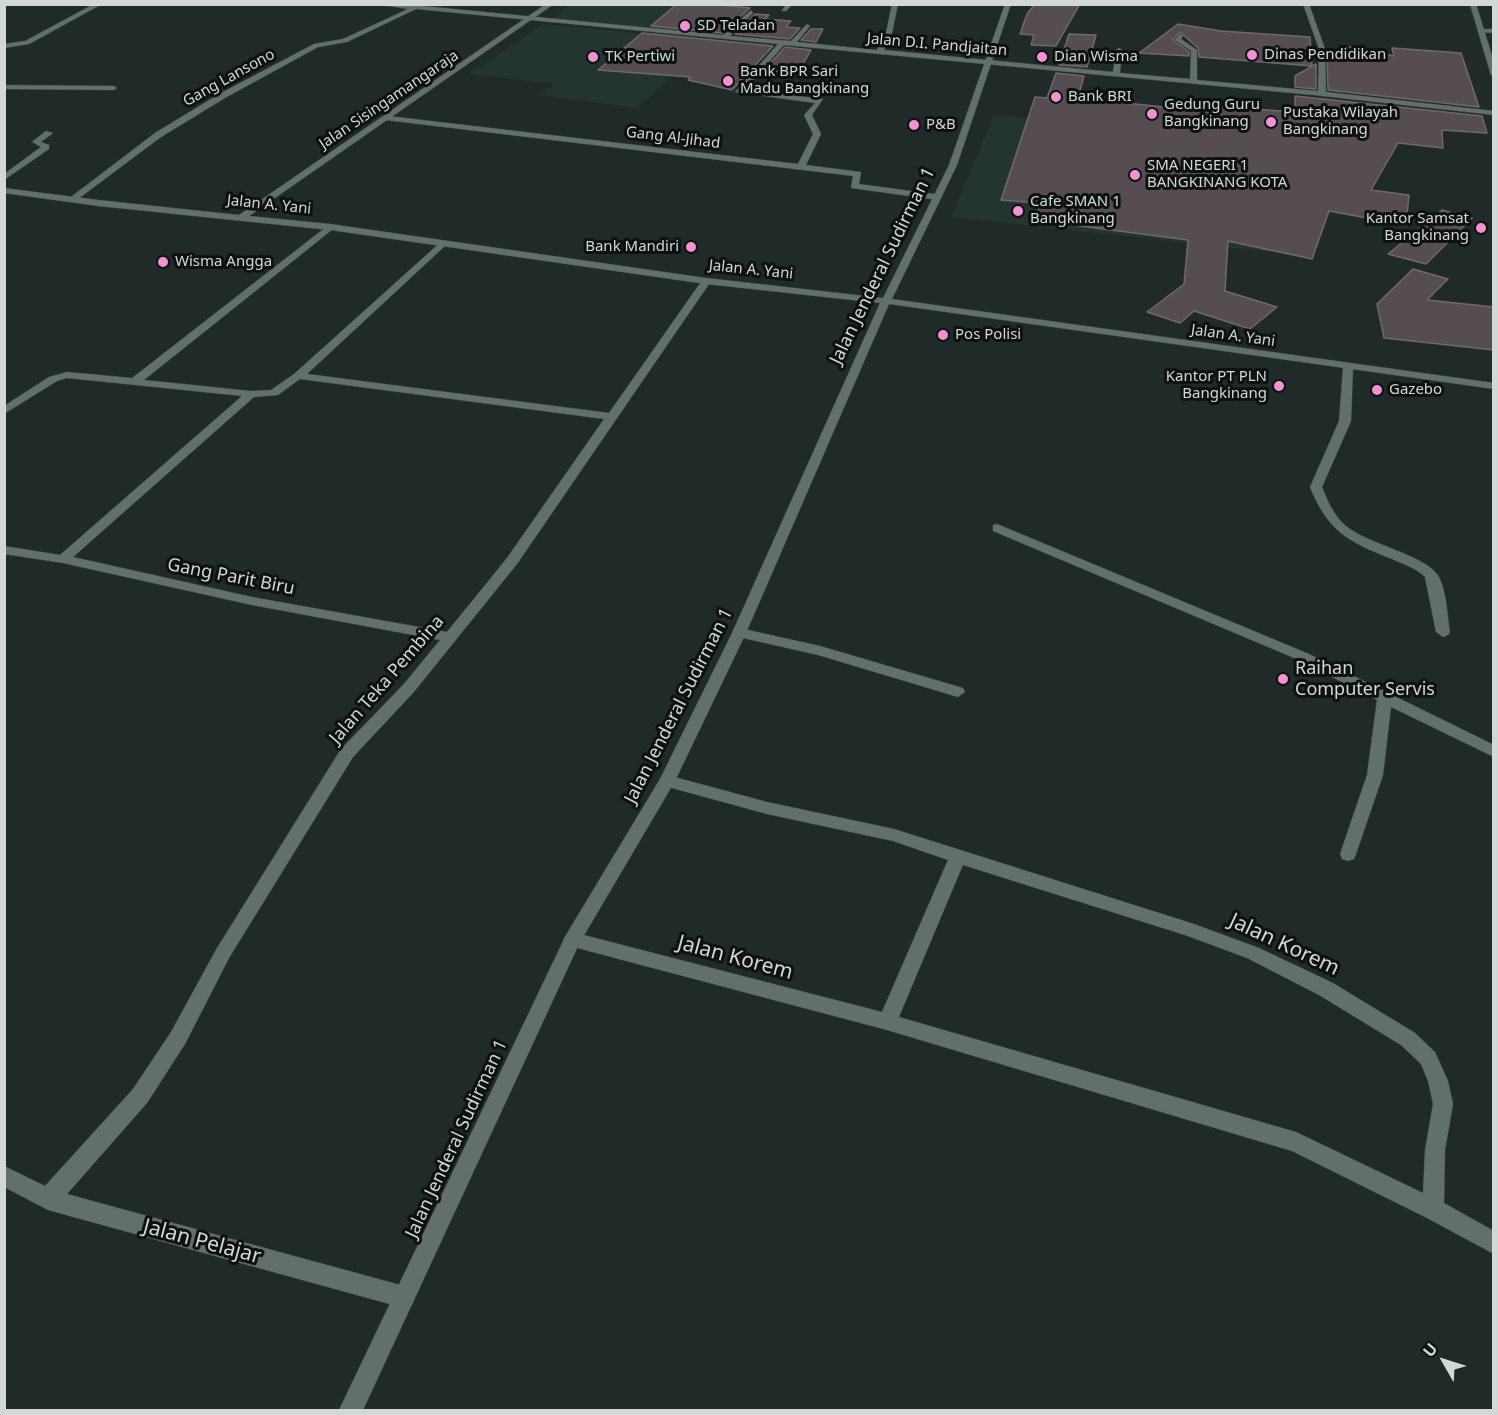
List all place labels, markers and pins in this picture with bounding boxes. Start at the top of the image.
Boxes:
place label: SD Teladan [697,17,775,35]
marker: SD Teladan [678,19,692,33]
place label: Dinas Pendidikan [1264,46,1386,64]
place label: TK Pertiwi [605,48,675,66]
place label: Dian Wisma [1054,48,1138,66]
marker: Dinas Pendidikan [1245,48,1259,62]
marker: TK Pertiwi [586,50,600,64]
marker: Dian Wisma [1035,50,1049,64]
place label: Bank BPR Sari Madu Bangkinang [740,63,869,98]
marker: Bank BPR Sari Madu Bangkinang [721,74,735,88]
place label: Bank BRI [1068,88,1132,106]
marker: Bank BRI [1049,90,1063,104]
place label: Gedung Guru Bangkinang [1164,96,1260,131]
place label: Pustaka Wilayah Bangkinang [1283,104,1398,139]
marker: Gedung Guru Bangkinang [1145,107,1159,121]
marker: Pustaka Wilayah Bangkinang [1264,115,1278,129]
place label: P&B [926,116,956,134]
marker: P&B [907,118,921,132]
place label: SMA NEGERI 1 BANGKINANG KOTA [1147,157,1287,192]
marker: SMA NEGERI 1 BANGKINANG KOTA [1128,168,1142,182]
place label: Cafe SMAN 1 Bangkinang [1030,193,1121,228]
marker: Cafe SMAN 1 Bangkinang [1011,204,1025,218]
place label: Kantor Samsat Bangkinang [1366,210,1469,245]
marker: Kantor Samsat Bangkinang [1474,221,1488,235]
place label: Bank Mandiri [585,238,679,256]
marker: Bank Mandiri [684,240,698,254]
place label: Wisma Angga [175,253,272,271]
marker: Wisma Angga [156,255,170,269]
place label: Pos Polisi [955,326,1021,344]
marker: Pos Polisi [936,328,950,342]
place label: Kantor PT PLN Bangkinang [1166,368,1267,403]
marker: Kantor PT PLN Bangkinang [1272,379,1286,393]
place label: Gazebo [1389,381,1442,399]
marker: Gazebo [1370,383,1384,397]
place label: Raihan Computer Servis [1295,658,1435,700]
marker: Raihan Computer Servis [1276,672,1290,686]

